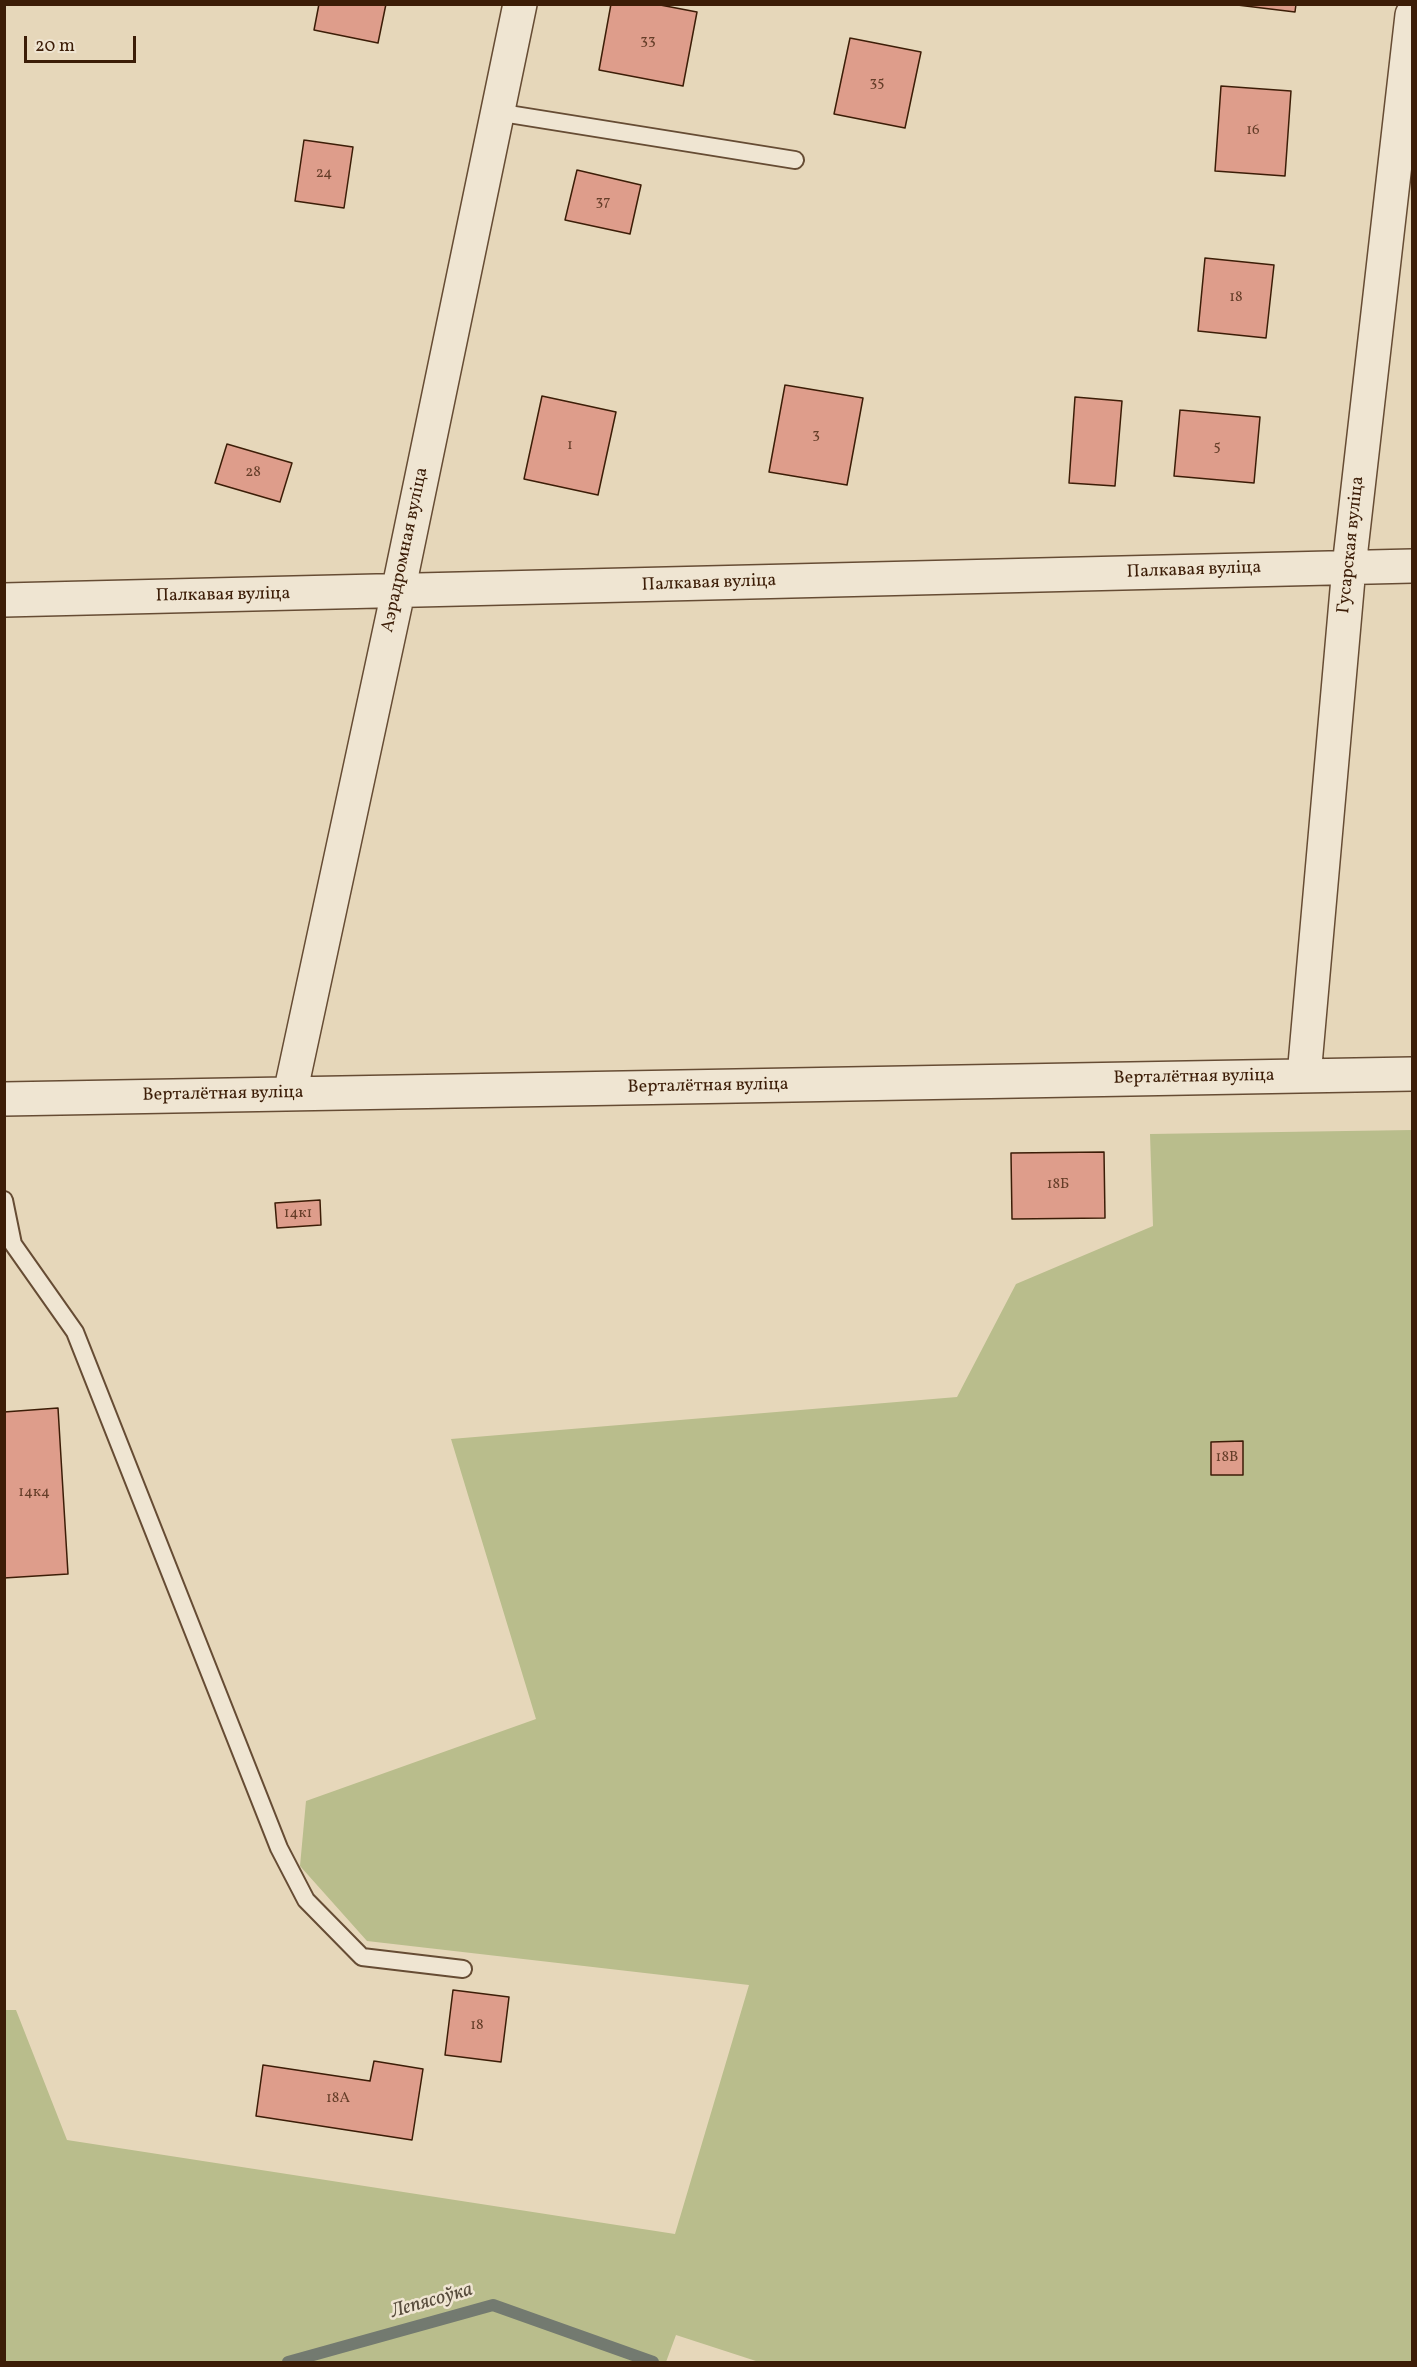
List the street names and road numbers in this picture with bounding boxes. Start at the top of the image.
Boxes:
street label: Аэрадромная вуліца [378,466,434,634]
street label: Гусарская вуліца [1334,475,1370,615]
street label: Палкавая вуліца [1126,558,1262,584]
street label: Палкавая вуліца [641,571,777,597]
street label: Палкавая вуліца [155,584,291,608]
street label: Верталётная вуліца [1113,1066,1275,1090]
street label: Верталётная вуліца [627,1075,789,1099]
street label: Верталётная вуліца [142,1083,304,1107]

